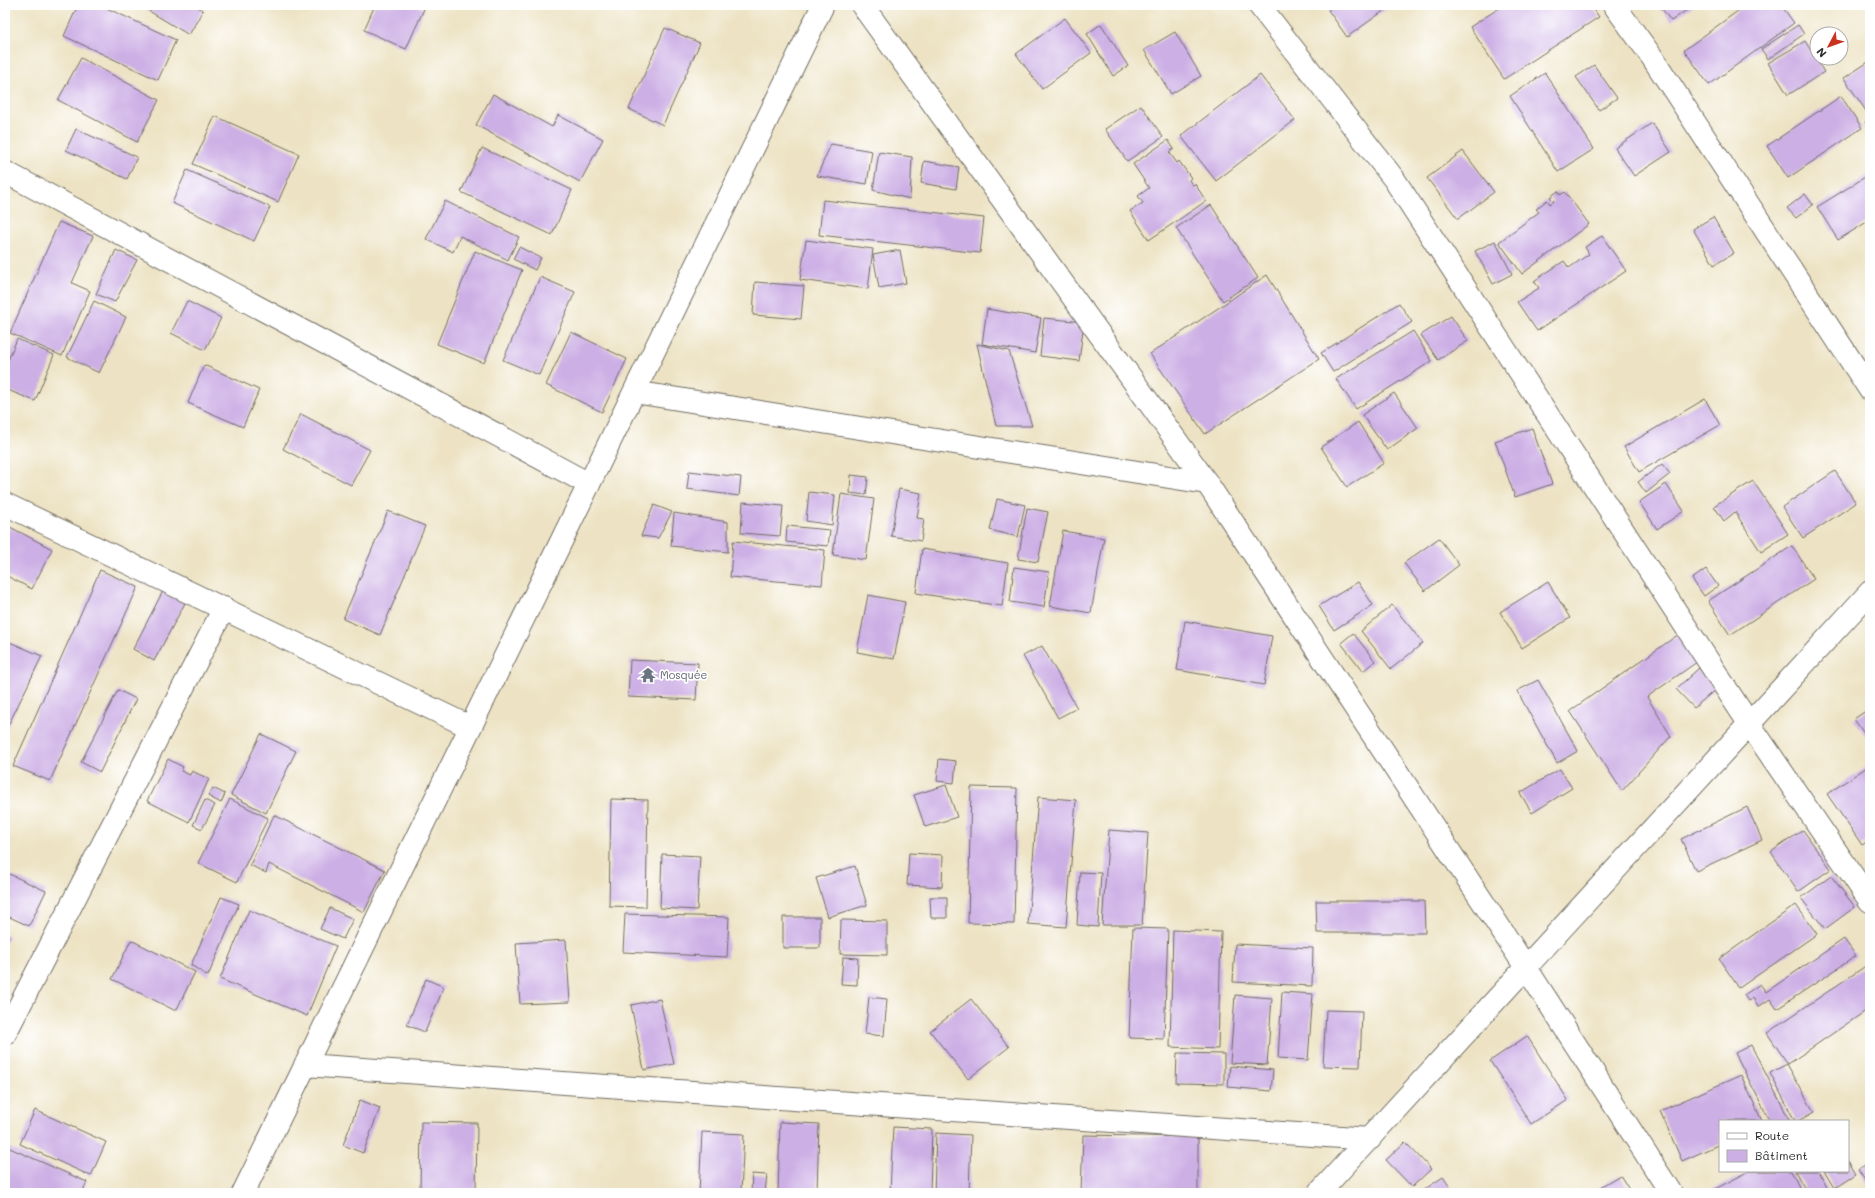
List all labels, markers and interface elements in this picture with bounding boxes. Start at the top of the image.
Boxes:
north arrow [1809,26,1849,66]
text: N [1813,45,1829,61]
temple icon: Mosquée [639,666,657,684]
place label: Mosquée [660,667,708,682]
legend [1719,1120,1849,1172]
text: Route [1755,1127,1789,1143]
text: Bâtiment [1755,1147,1808,1163]

